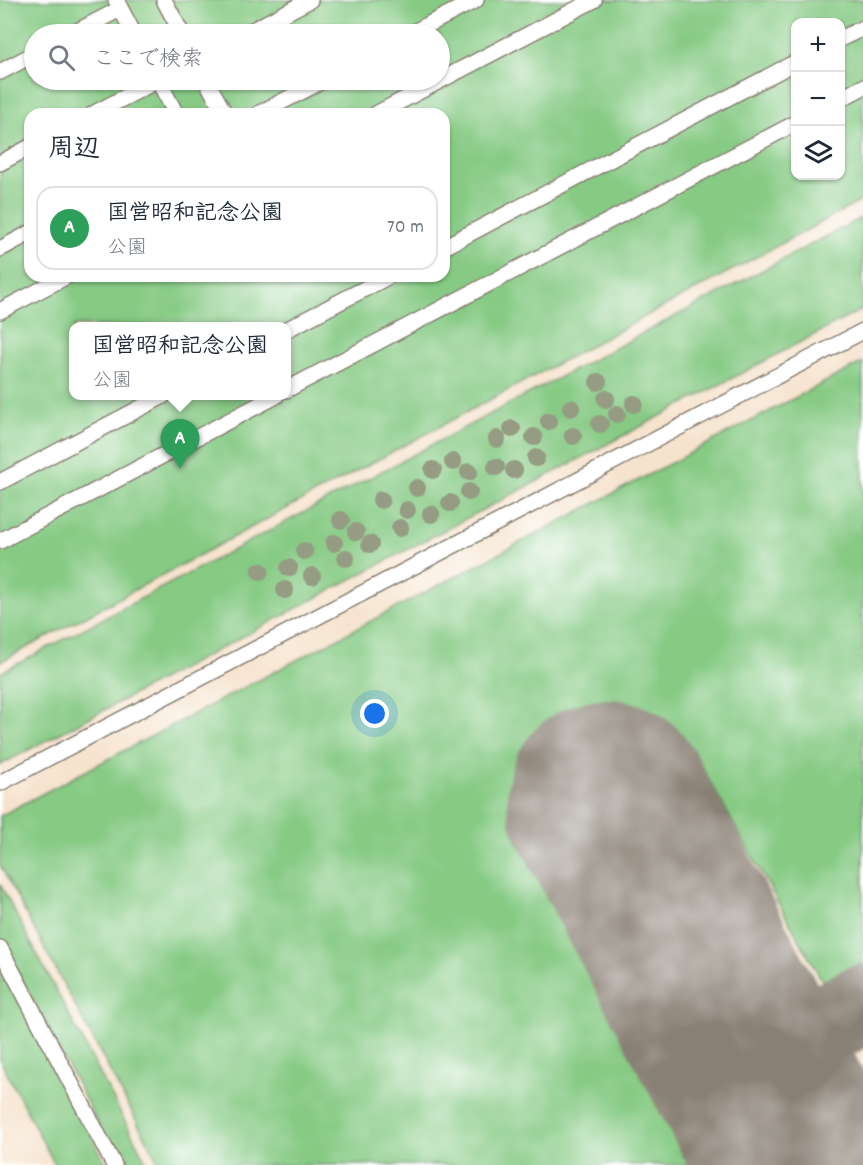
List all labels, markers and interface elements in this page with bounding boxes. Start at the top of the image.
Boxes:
map controls [791,18,845,180]
button: + [791,18,845,72]
search box [24,24,450,90]
icon: search [45,41,78,74]
text: ここで検索 [93,45,203,76]
button: − [791,72,845,126]
button: layers [791,126,845,180]
text: 周辺 [48,132,100,169]
text: 国営昭和記念公園 [107,199,283,230]
text: A [64,214,75,242]
text: 70 m [387,214,424,242]
text: 公園 [107,235,147,263]
popup [69,322,291,400]
text: 国営昭和記念公園 [92,332,268,363]
text: 公園 [92,368,132,396]
pin: A [160,420,200,469]
your location [360,699,389,728]

